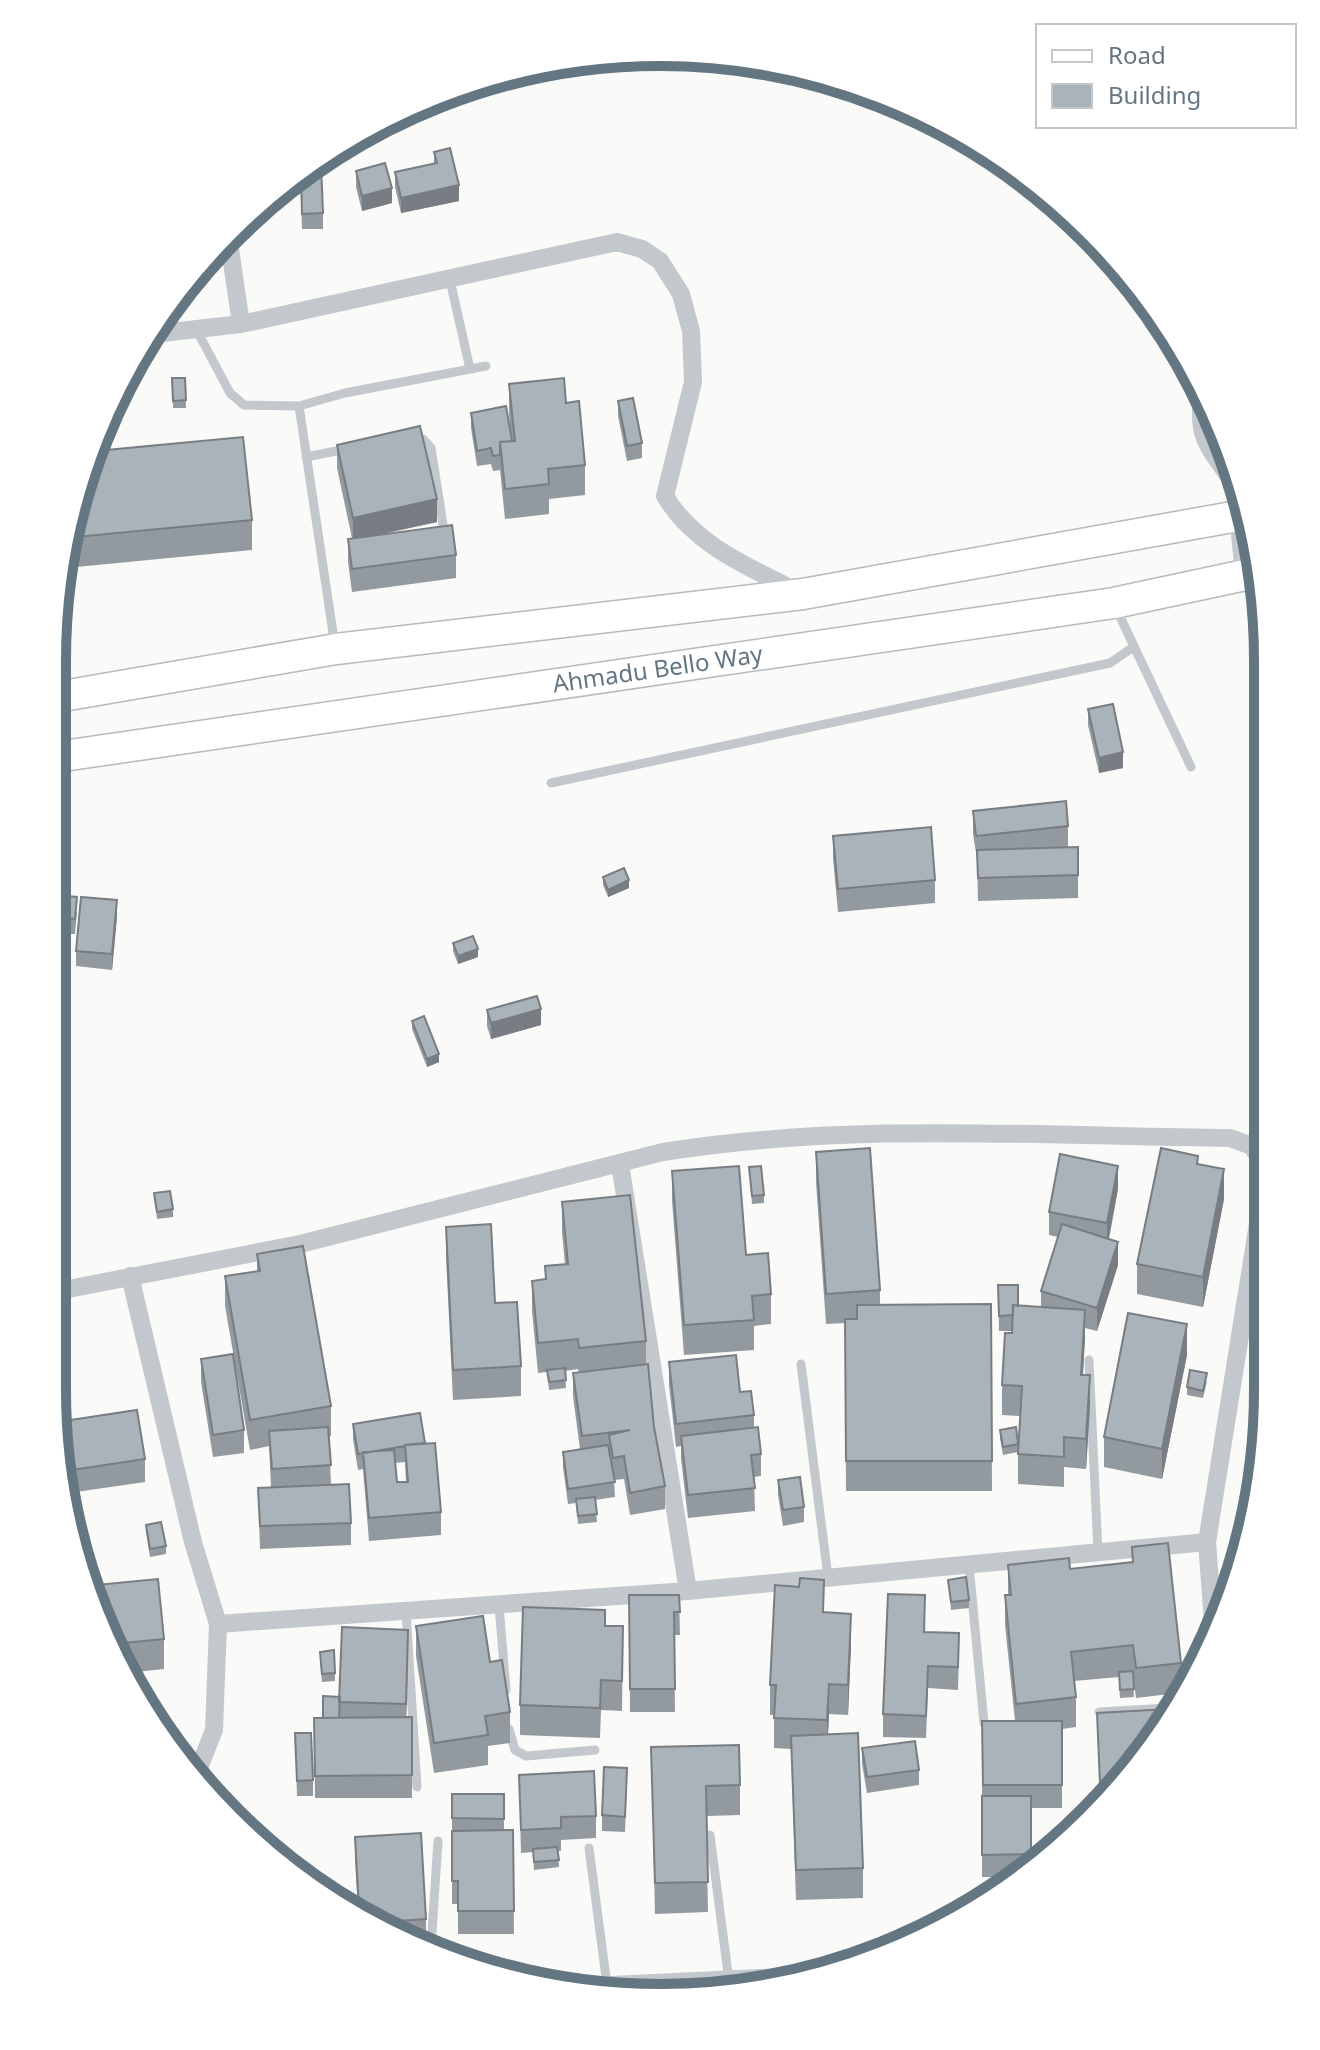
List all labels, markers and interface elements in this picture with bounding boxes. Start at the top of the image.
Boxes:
legend [1036,24,1296,128]
text: Road [1108,38,1166,71]
text: Building [1108,78,1201,111]
street label: Ahmadu Bello Way [550,636,765,700]

